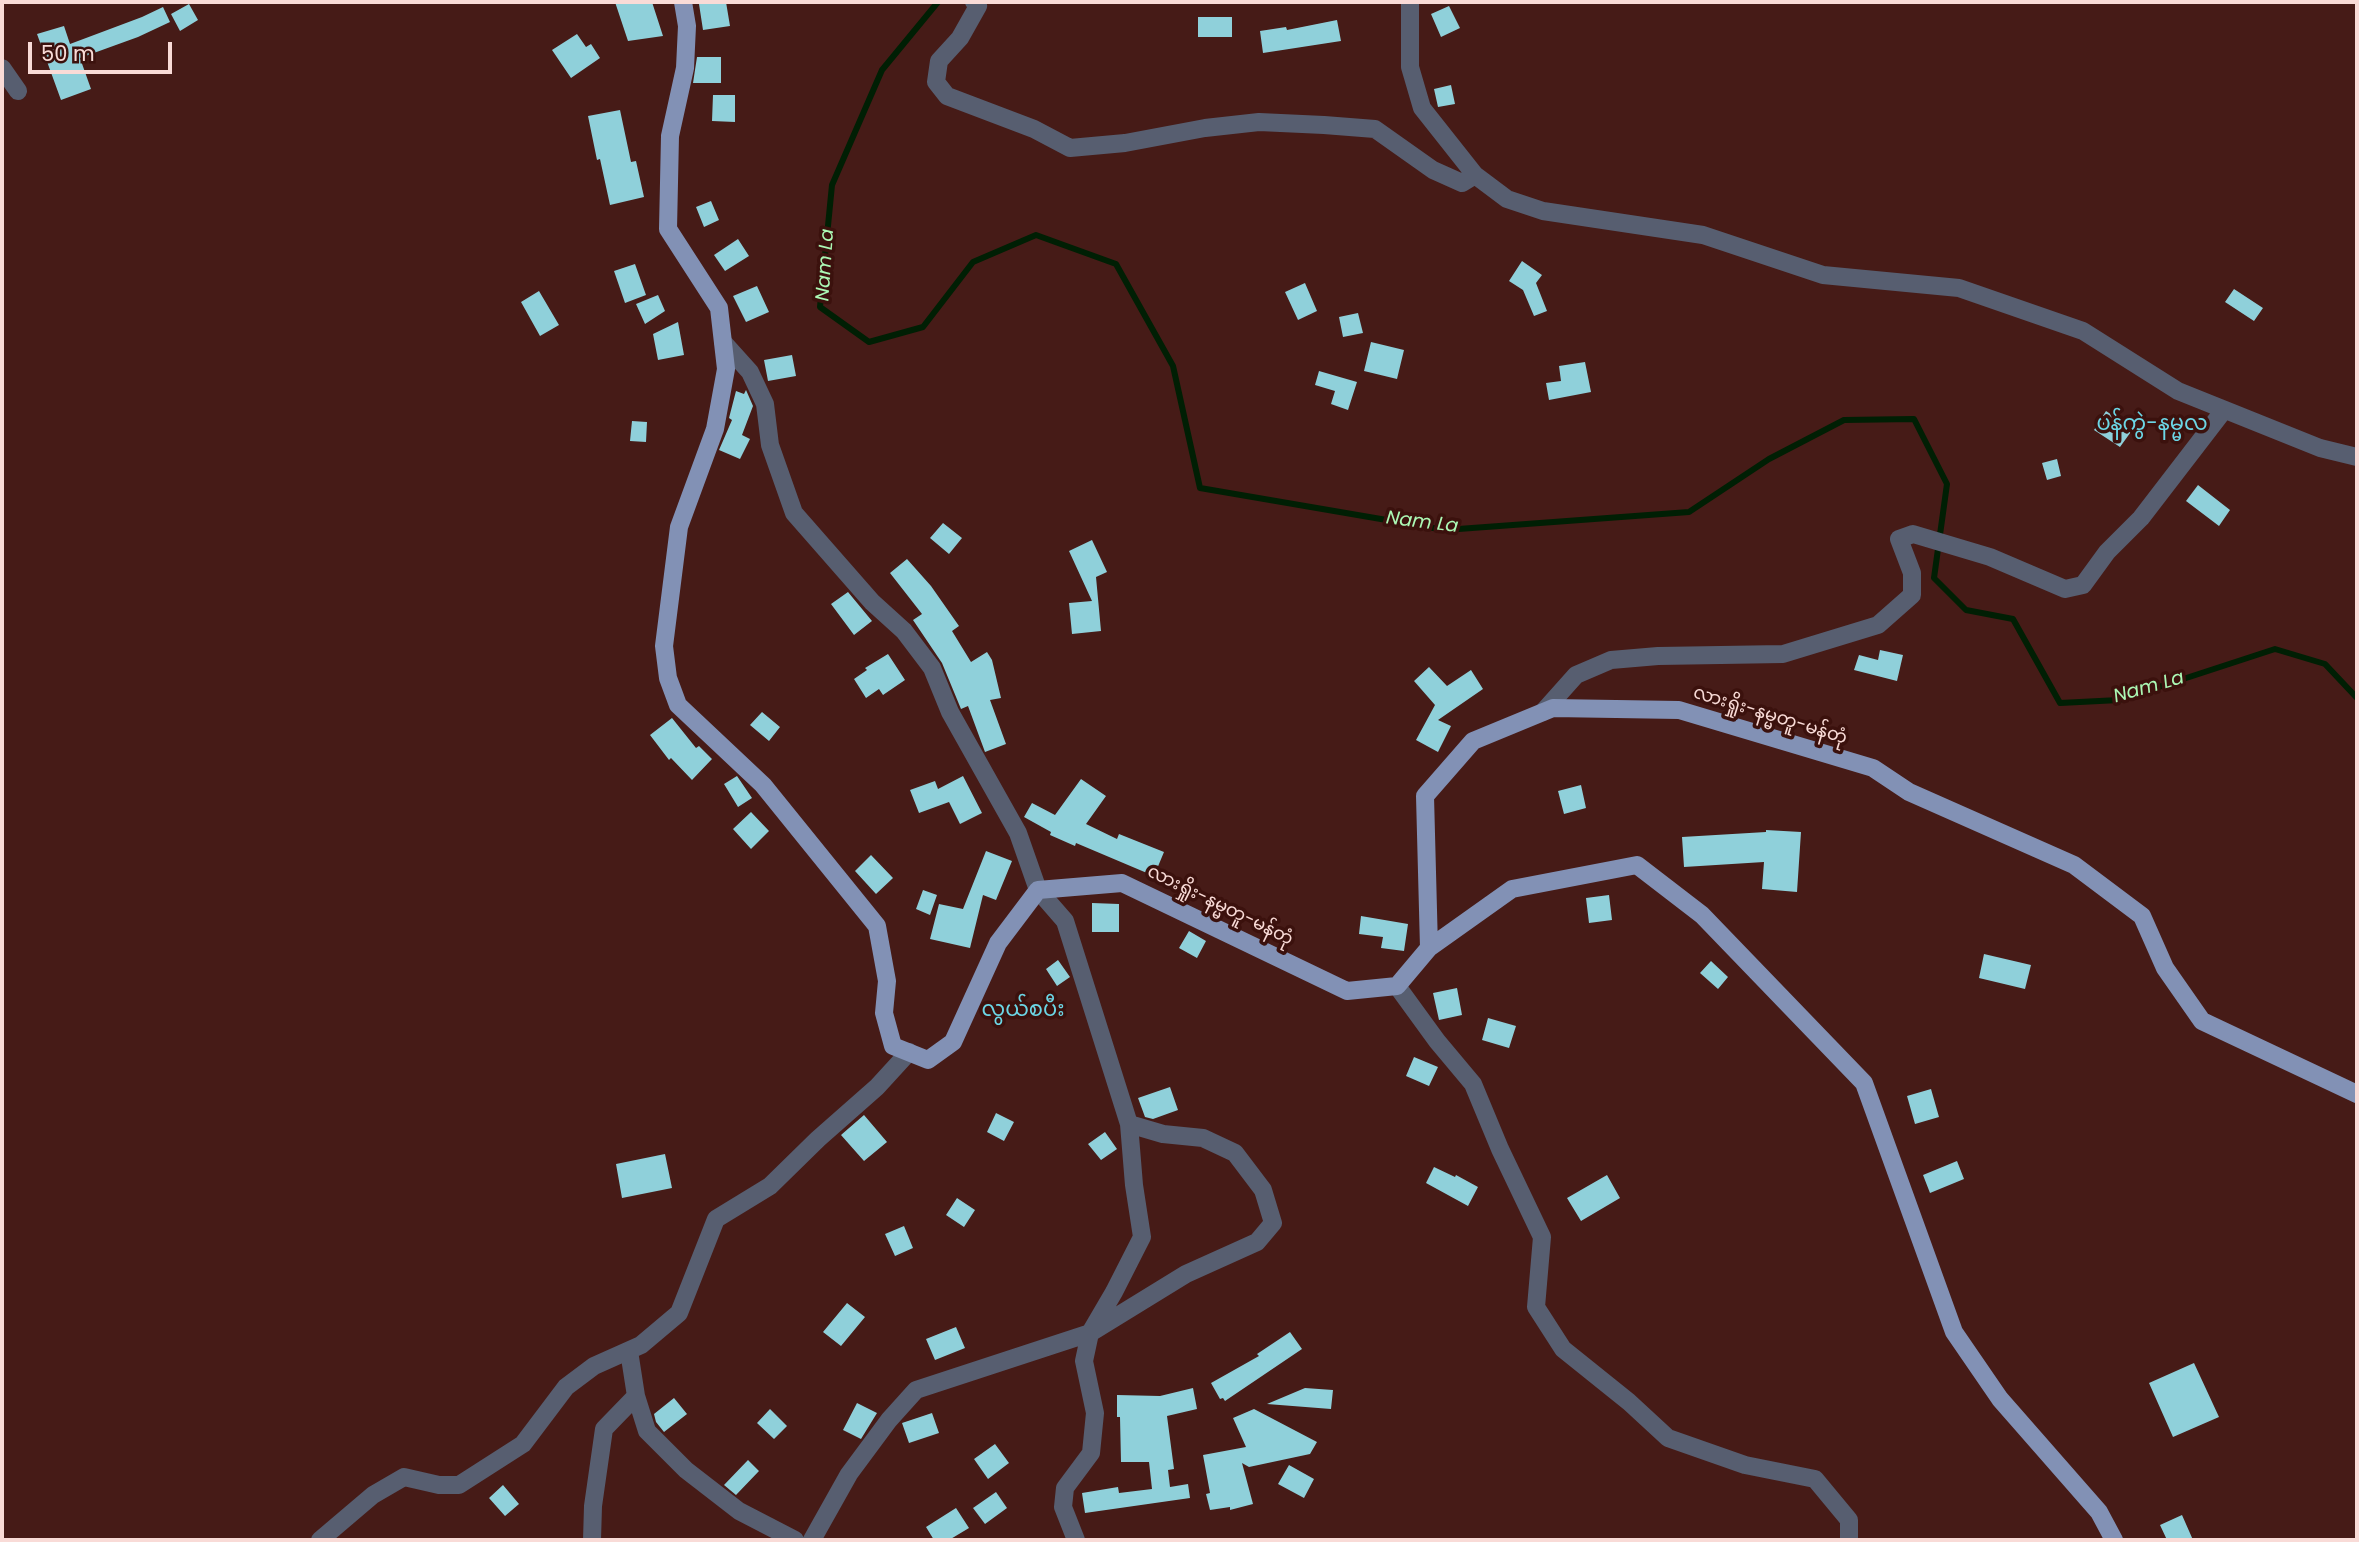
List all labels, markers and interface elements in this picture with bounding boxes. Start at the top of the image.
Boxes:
scale bar [32,28,175,72]
text: 50 m [41,39,95,68]
water label: Nam La [812,228,840,302]
district label: ပန်ကွဲ-နမ္မလ [2096,412,2208,438]
water label: Nam La [1385,507,1459,539]
water label: Nam La [2111,667,2187,709]
street label: လားရှိုး-နမ္မတူ-မန်တုံ [1691,682,1849,750]
street label: လားရှိုး-နမ္မတူ-မန်တုံ [1144,861,1296,951]
district label: လွယ်စပီး [982,998,1064,1024]

